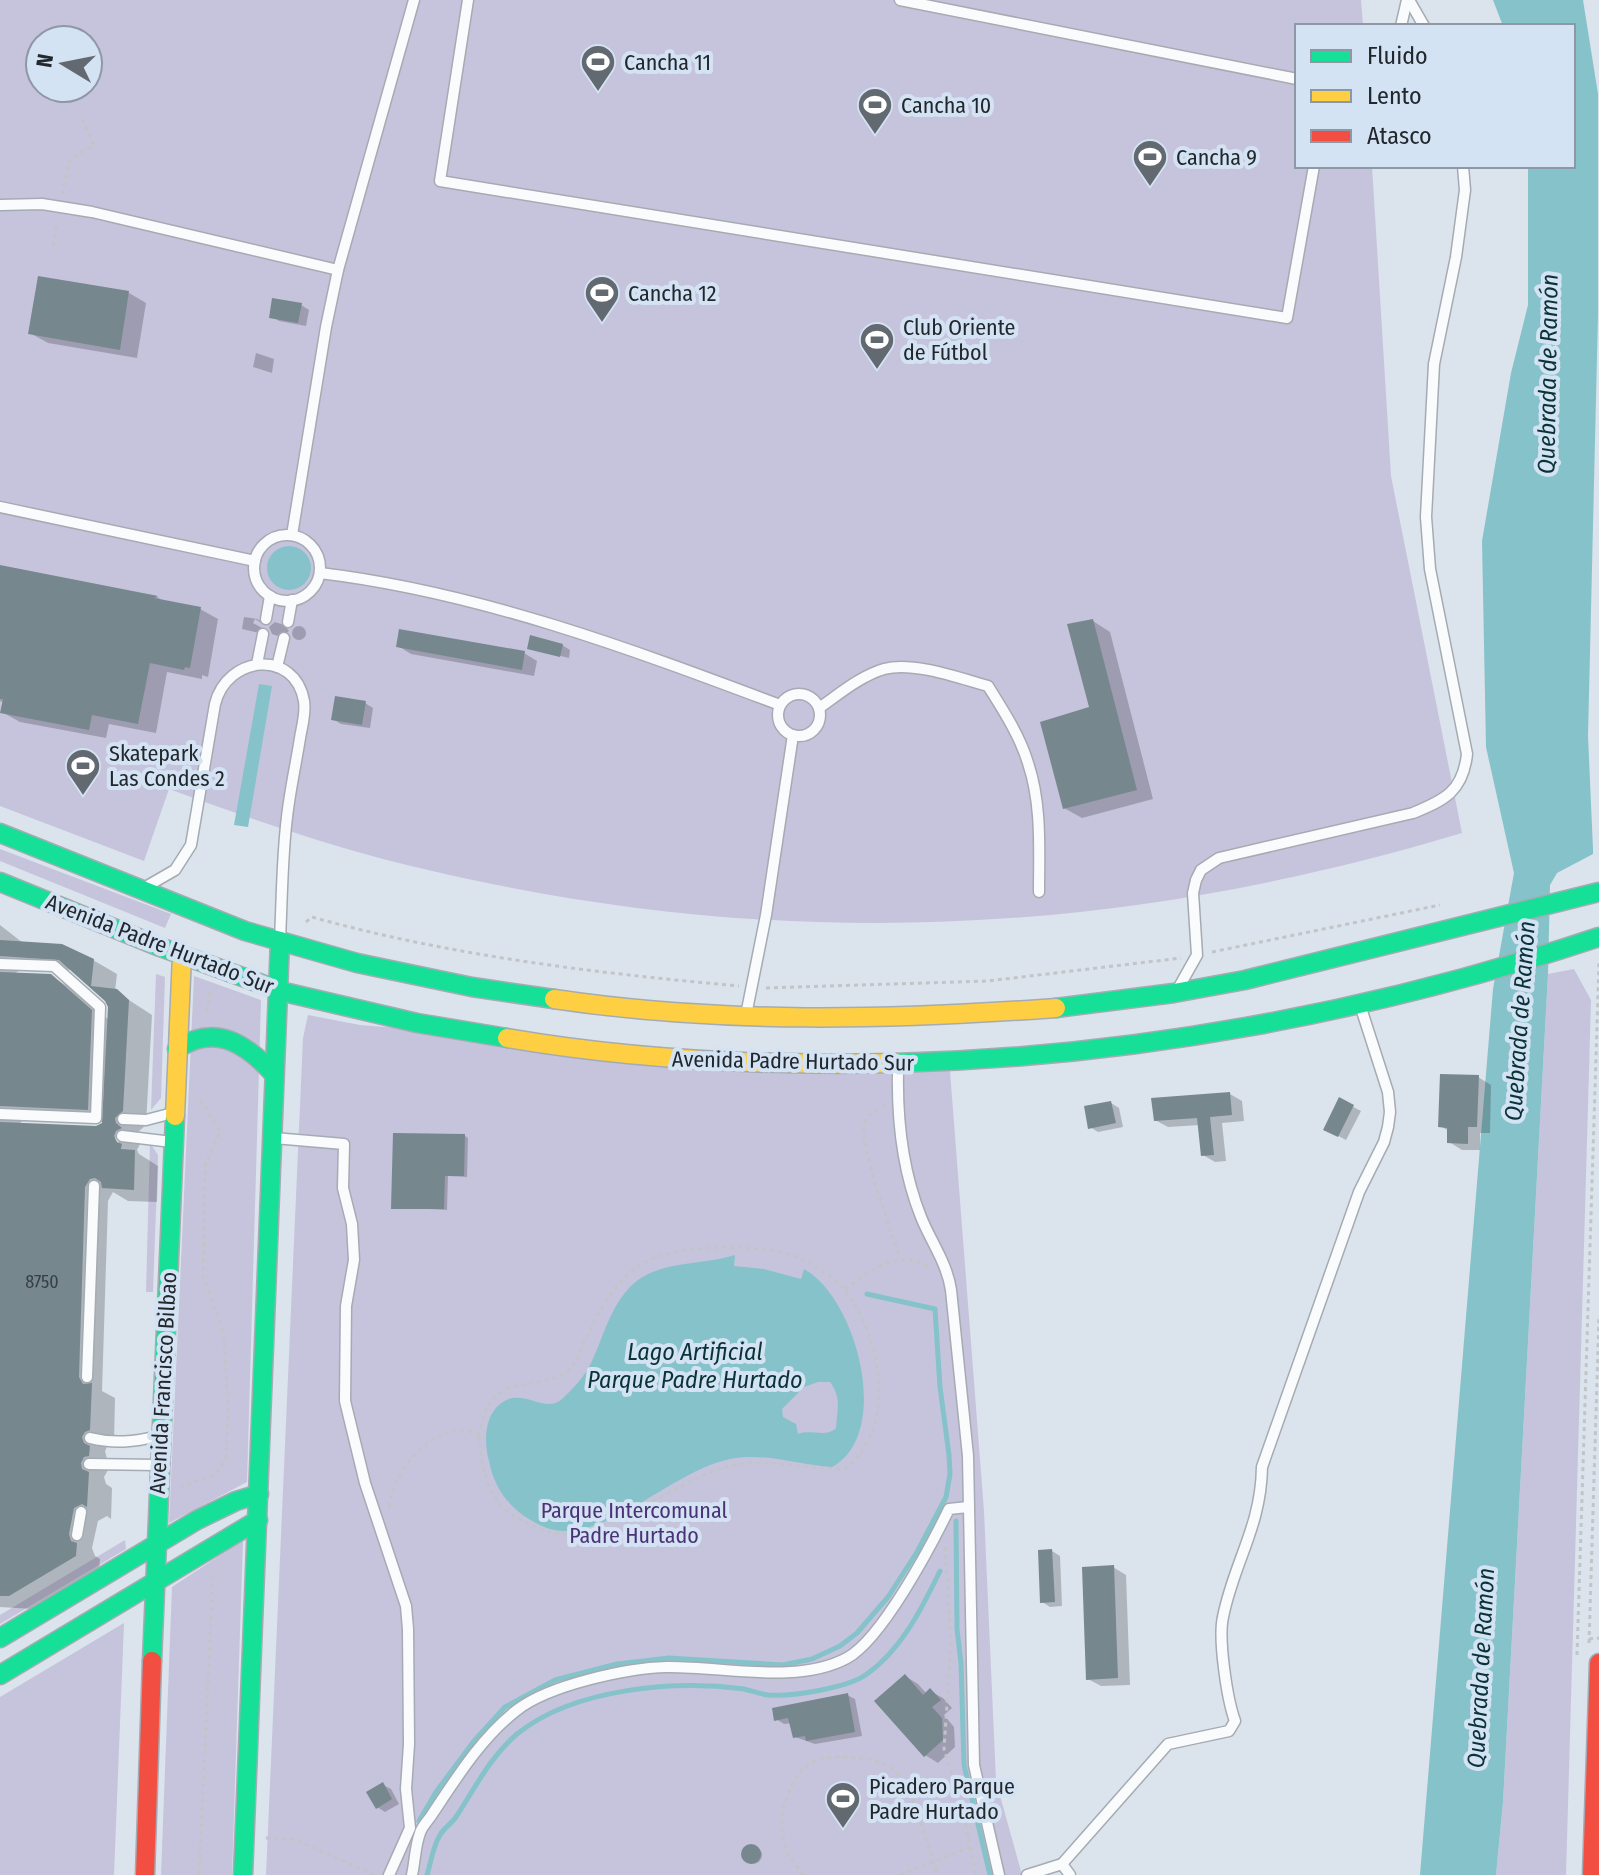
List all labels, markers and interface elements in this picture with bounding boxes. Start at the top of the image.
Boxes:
north arrow [24,24,104,104]
legend [1295,24,1575,168]
text: Fluido [1367,42,1428,70]
sports icon: Cancha 11 [579,43,617,93]
place label: Cancha 11 [624,49,711,76]
text: N [30,52,59,69]
text: Lento [1367,82,1422,110]
sports icon: Cancha 10 [856,86,894,136]
place label: Cancha 10 [901,92,991,119]
text: Atasco [1367,122,1432,150]
sports icon: Cancha 9 [1131,138,1169,188]
place label: Cancha 9 [1176,144,1257,171]
sports icon: Cancha 12 [583,274,621,324]
water label: Quebrada de Ramón [1532,274,1564,474]
place label: Cancha 12 [628,280,717,307]
place label: Club Oriente de Fútbol [903,314,1015,366]
sports icon: Club Oriente de Fútbol [858,321,896,371]
place label: Skatepark Las Condes 2 [109,740,225,792]
sports icon: Skatepark Las Condes 2 [64,747,102,797]
street label: Avenida Padre Hurtado Sur [42,888,278,1000]
water label: Quebrada de Ramón [1499,920,1541,1122]
street label: Avenida Padre Hurtado Sur [672,1045,915,1077]
house number: 8750 [25,1271,59,1293]
street label: Avenida Francisco Bilbao [144,1271,182,1495]
water label: Lago Artificial Parque Padre Hurtado [587,1338,803,1394]
park label: Parque Intercomunal Padre Hurtado [541,1497,728,1549]
water label: Quebrada de Ramón [1462,1567,1500,1769]
place label: Picadero Parque Padre Hurtado [869,1773,1015,1825]
sports icon: Picadero Parque Padre Hurtado [824,1780,862,1830]

